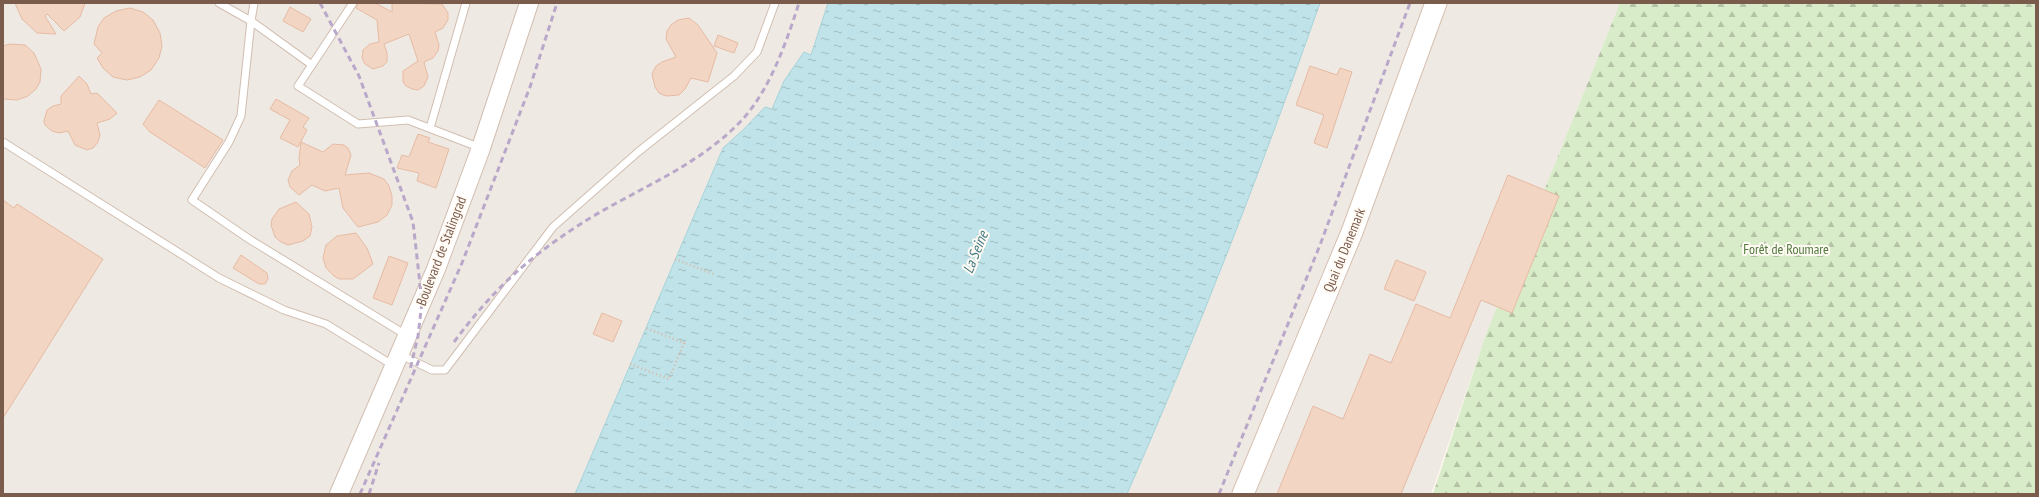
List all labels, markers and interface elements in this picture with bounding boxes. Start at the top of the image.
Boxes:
street label: Boulevard de Stalingrad [412,194,470,308]
street label: Quai du Danemark [1319,205,1369,295]
water label: La Seine [958,227,992,276]
park label: Forêt de Roumare [1743,240,1829,258]

